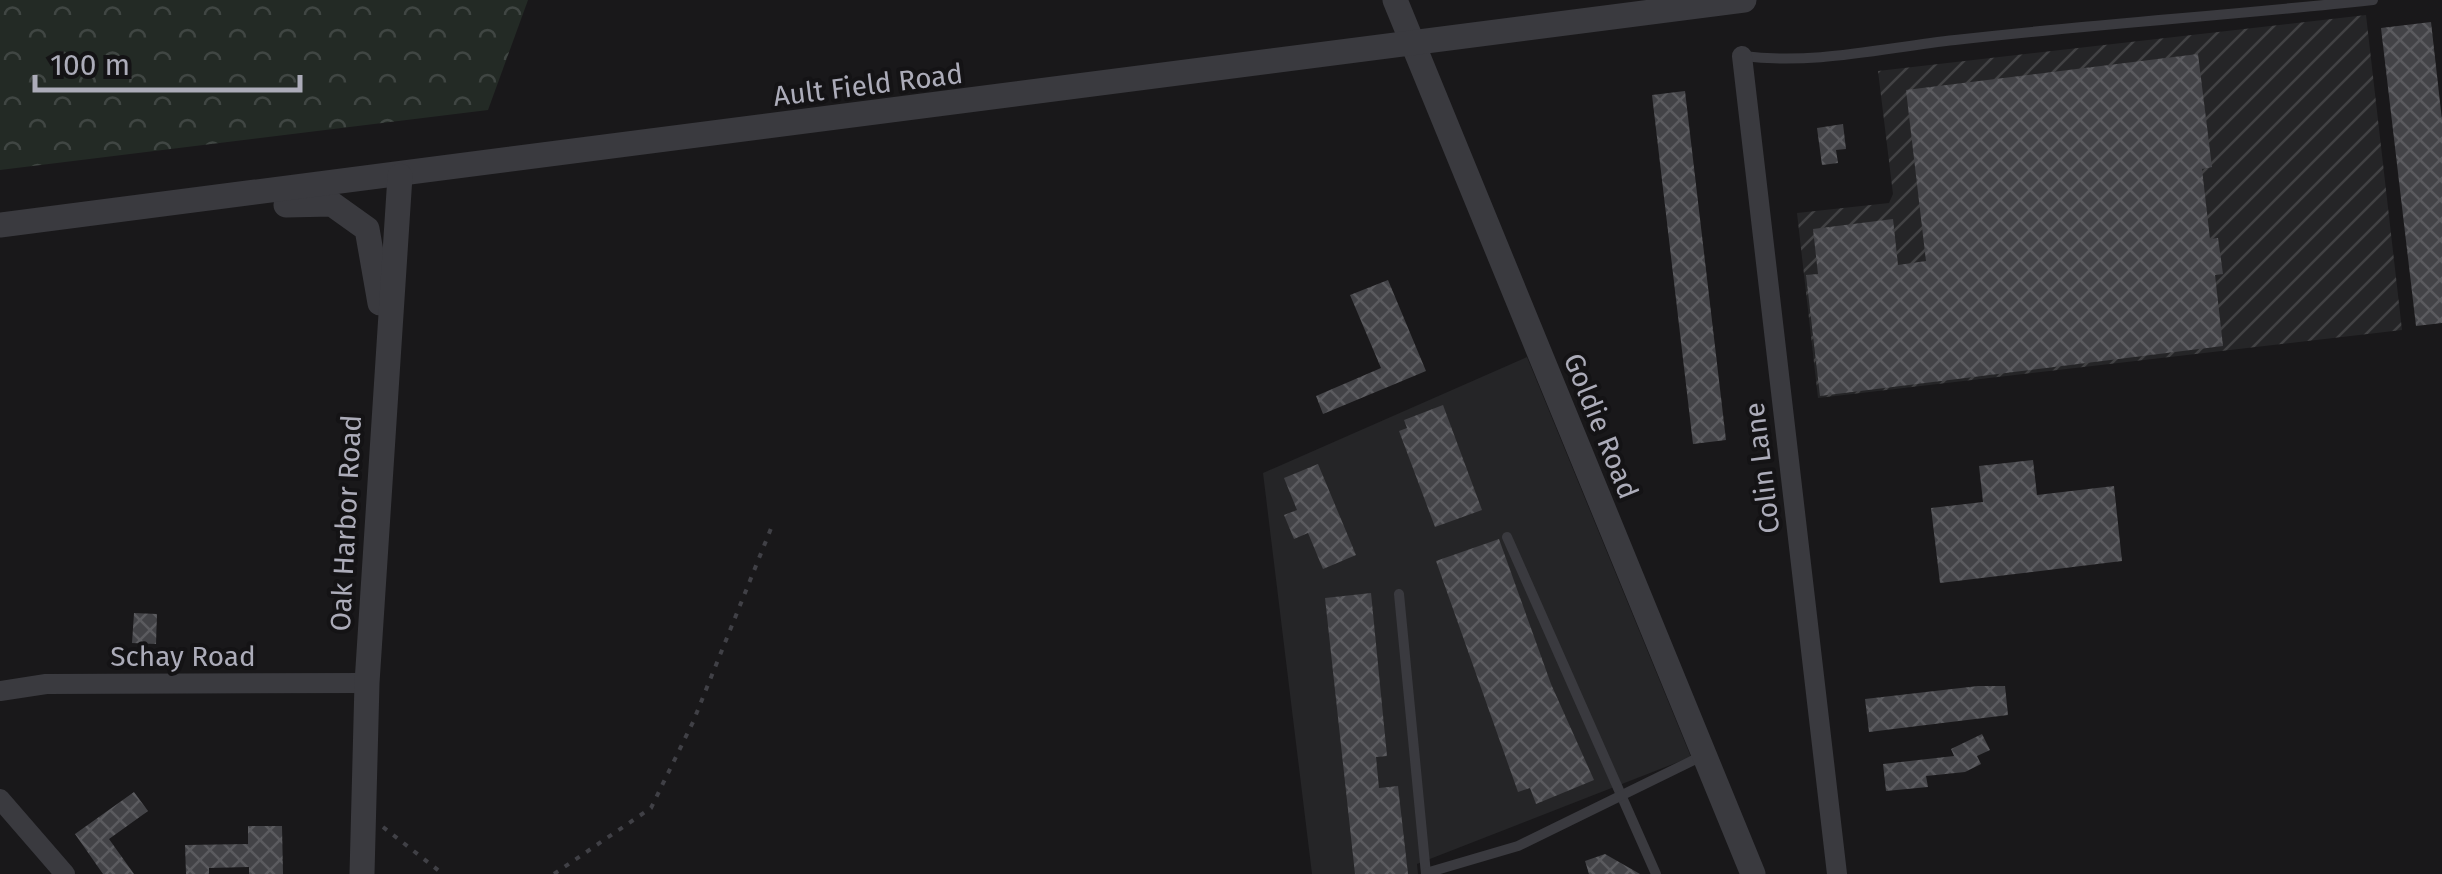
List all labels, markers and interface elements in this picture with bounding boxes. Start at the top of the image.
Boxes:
scale bar [35,30,300,92]
text: 100 m [50,47,130,83]
street label: Ault Field Road [771,57,965,113]
street label: Goldie Road [1557,348,1645,504]
street label: Colin Lane [1738,400,1786,536]
street label: Oak Harbor Road [324,414,368,632]
street label: Schay Road [110,640,256,673]

